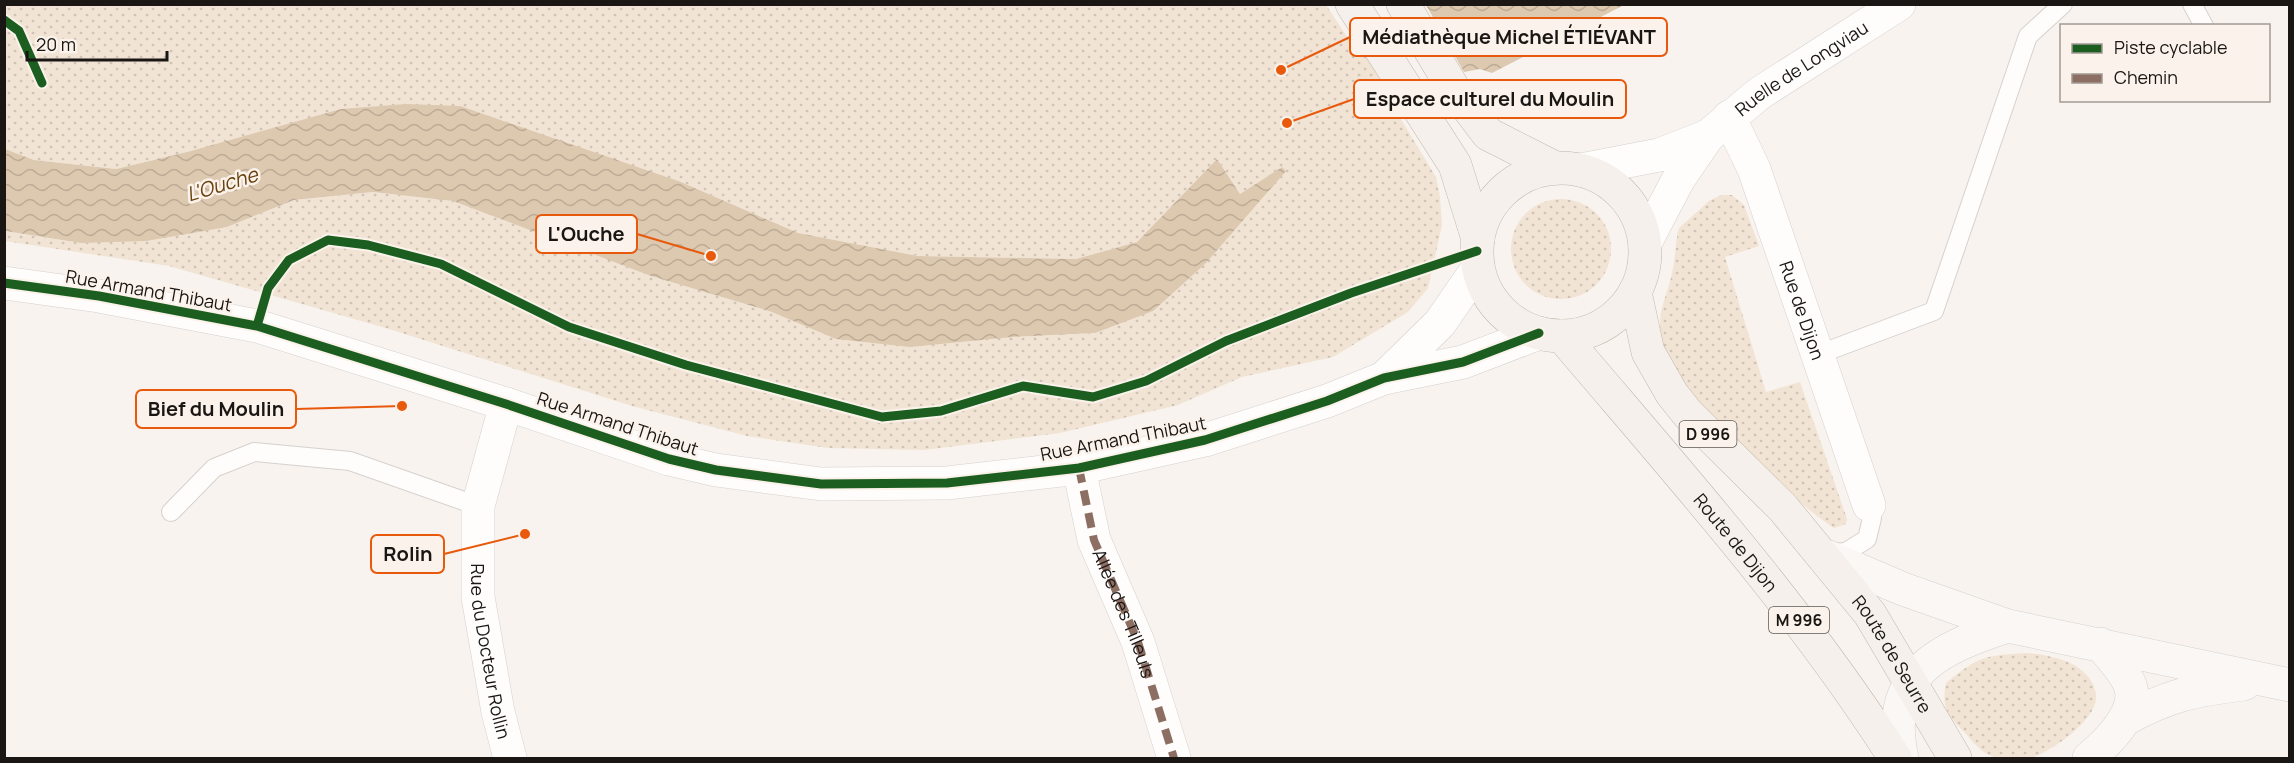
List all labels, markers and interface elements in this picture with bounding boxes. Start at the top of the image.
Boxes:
street label: Ruelle de Longviau [1730,15,1872,121]
callout: Médiathèque Michel ÉTIÉVANT [1350,18,1667,56]
text: Médiathèque Michel ÉTIÉVANT [1362,23,1656,50]
scale bar [27,24,166,62]
legend [2060,24,2270,102]
text: 20 m [36,32,76,56]
text: Piste cyclable [2114,35,2228,59]
text: Chemin [2114,65,2178,89]
callout: Espace culturel du Moulin [1354,80,1626,118]
text: Espace culturel du Moulin [1366,85,1614,112]
water label: L'Ouche [183,160,262,208]
callout: L'Ouche [536,215,637,253]
text: L'Ouche [547,220,625,247]
street label: Rue de Dijon [1774,258,1830,363]
street label: Rue Armand Thibaut [64,264,234,316]
street label: Rue Armand Thibaut [534,386,702,460]
callout: Bief du Moulin [136,390,296,428]
text: Bief du Moulin [148,395,284,422]
street label: Rue Armand Thibaut [1038,410,1208,466]
road number: D 996 [1680,421,1736,447]
street label: Route de Dijon [1689,488,1783,597]
callout: Rolin [371,535,444,573]
text: Rolin [383,540,433,567]
street label: Allée des Tilleuls [1087,545,1160,681]
street label: Rue du Docteur Rollin [466,564,516,741]
street label: Route de Seurre [1847,590,1938,717]
road number: M 996 [1769,607,1829,633]

